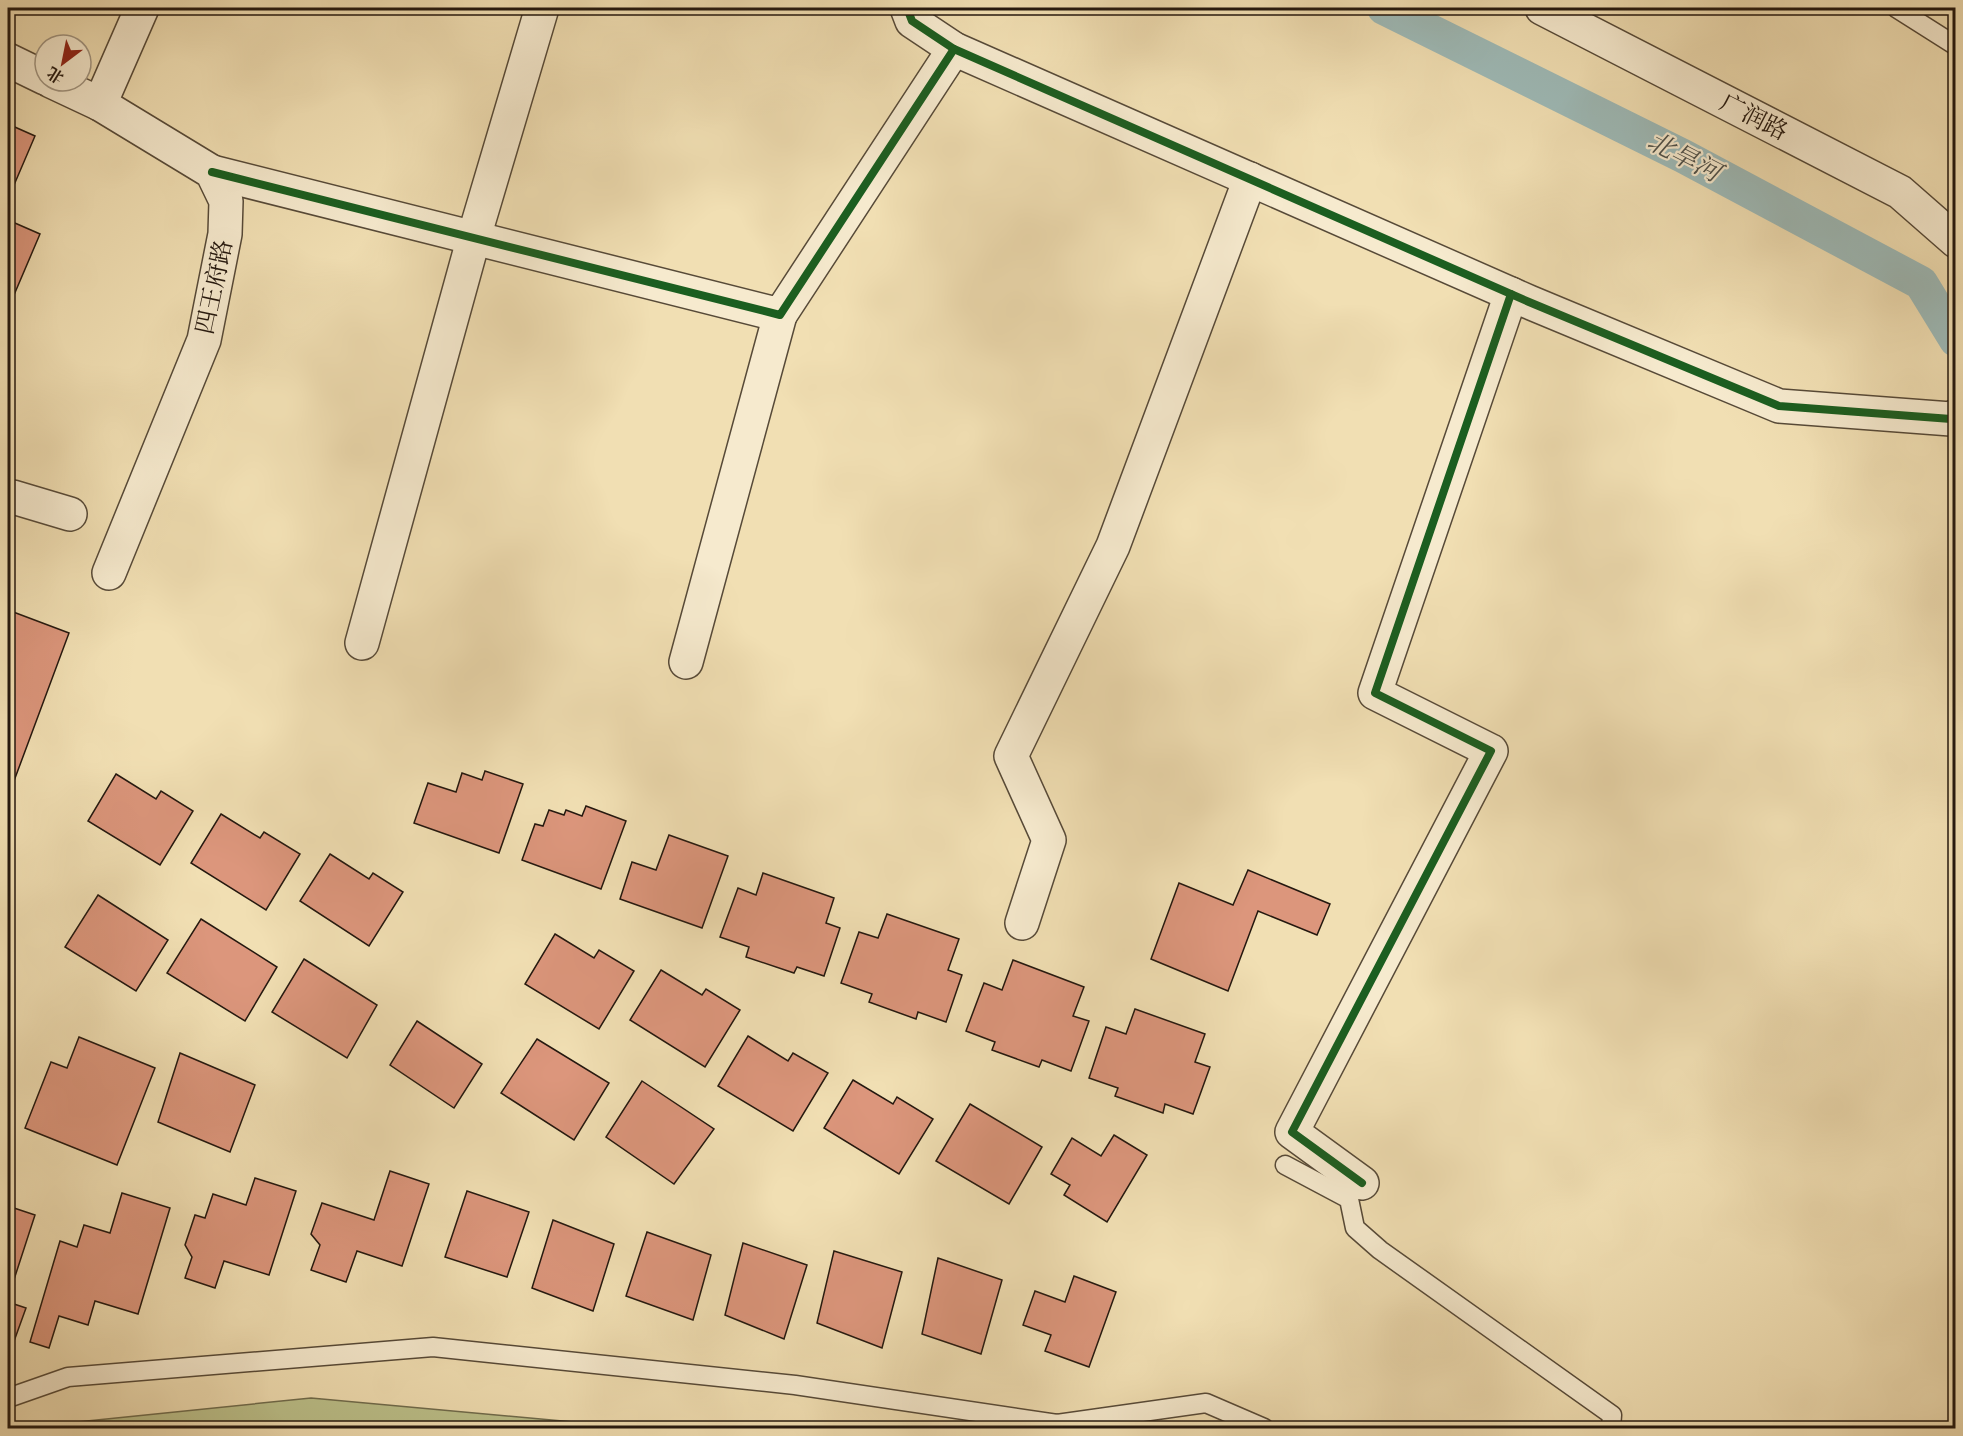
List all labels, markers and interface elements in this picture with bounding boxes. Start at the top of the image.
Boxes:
north arrow [33,33,93,93]
text: 北 [43,61,68,88]
street label: 广润路 [1715,86,1793,148]
water label: 北旱河 [1641,124,1730,192]
street label: 四王府路 [188,237,240,337]

